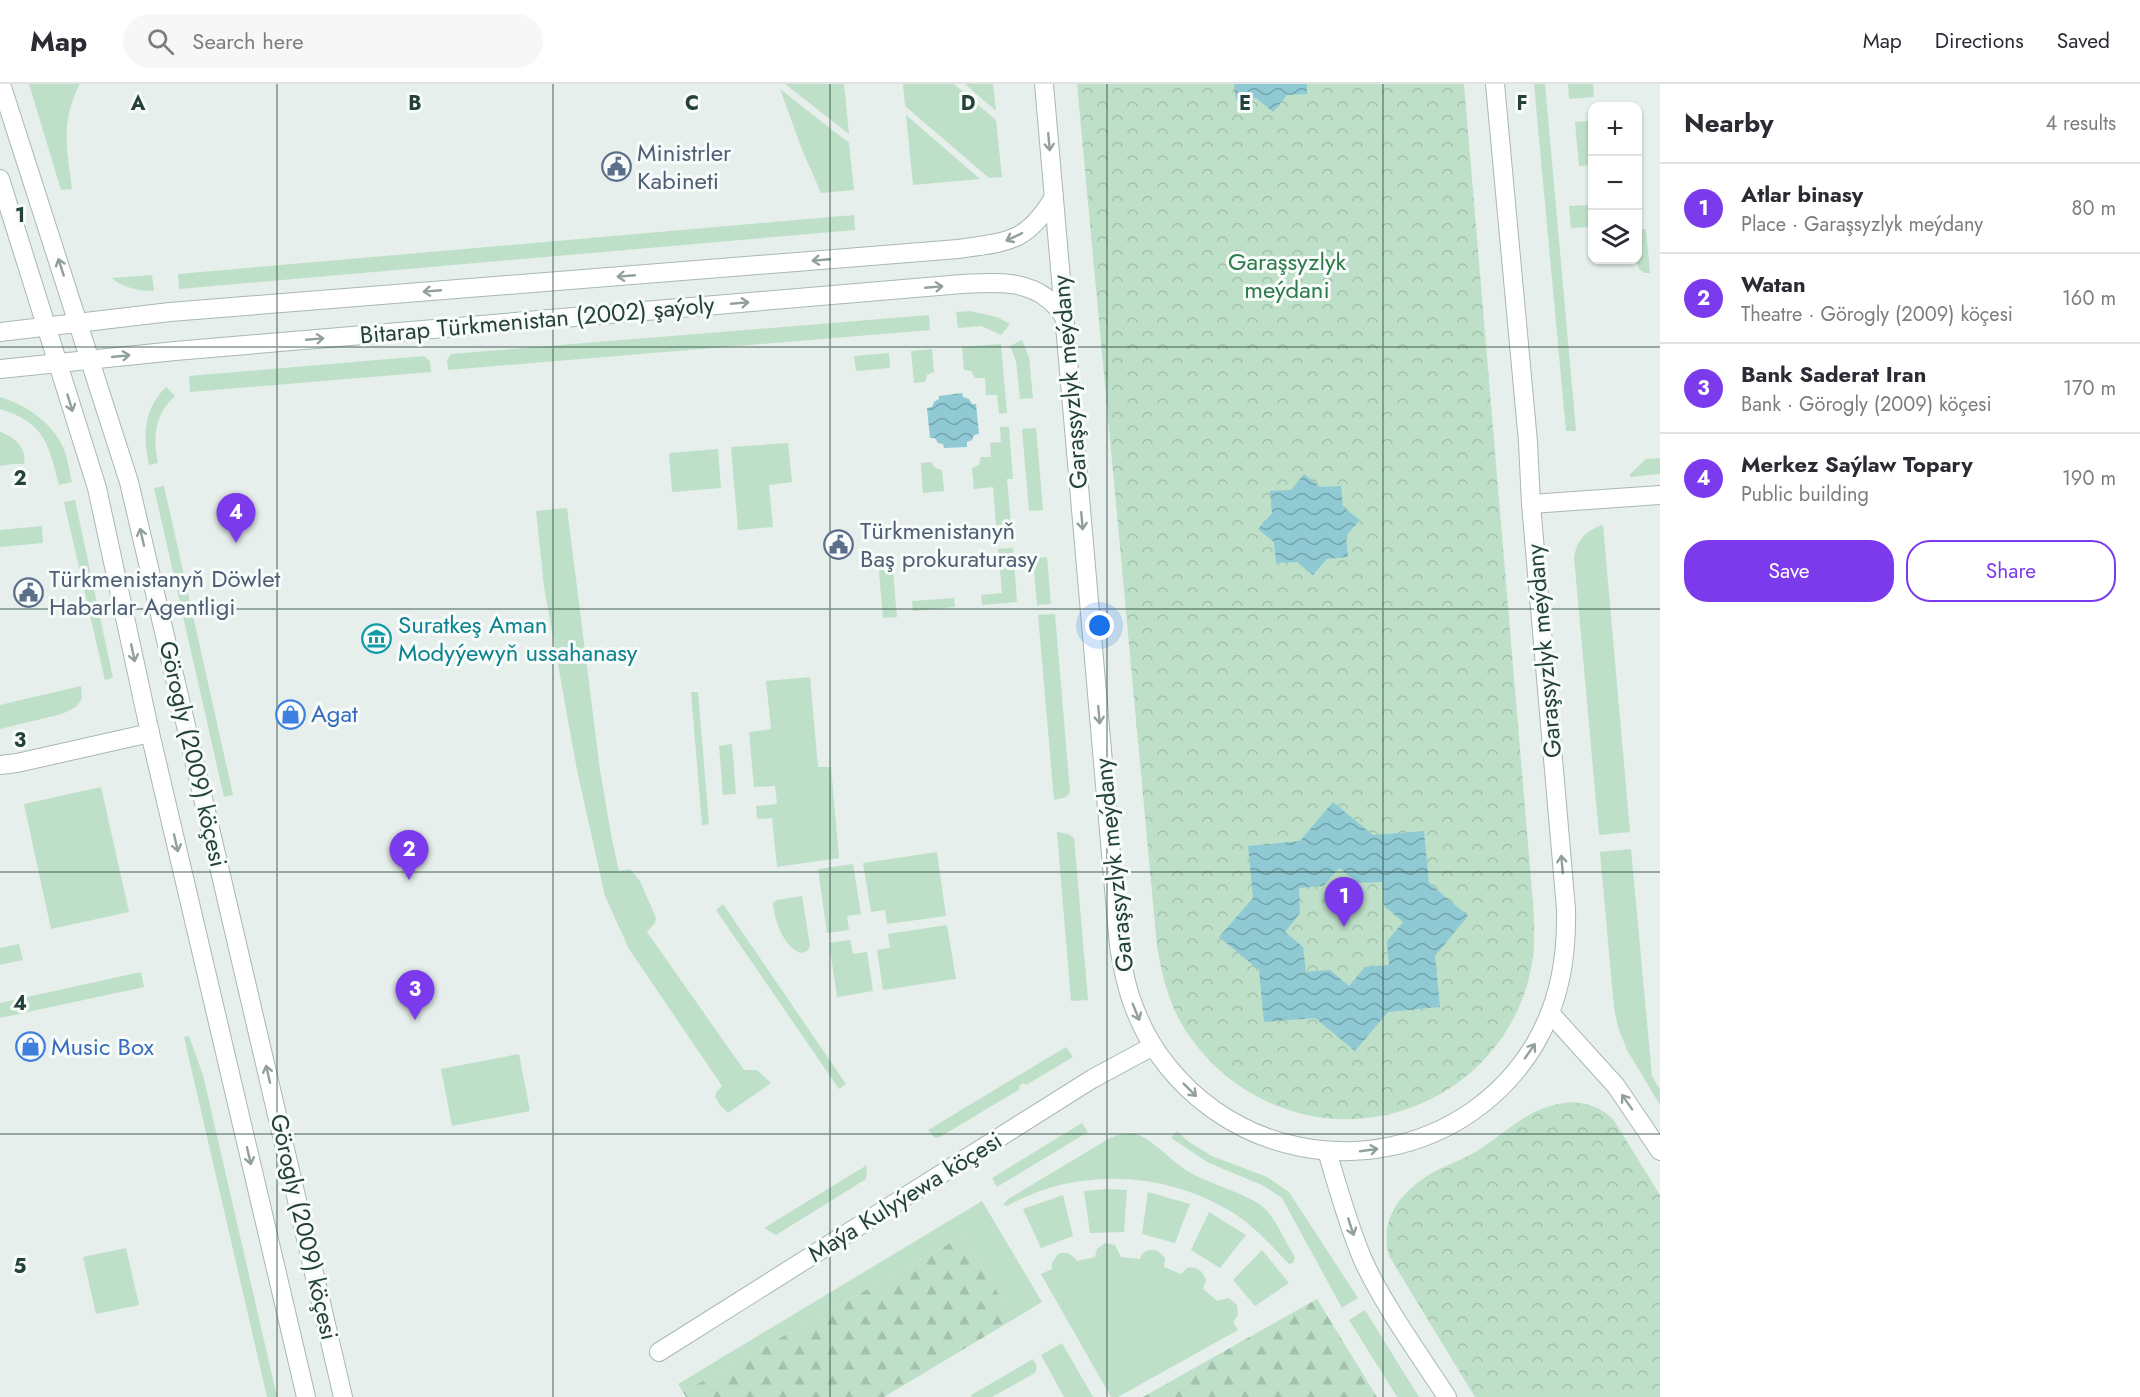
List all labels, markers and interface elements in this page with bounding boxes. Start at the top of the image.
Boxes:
search box [123,14,543,68]
text: Map [30,21,87,62]
icon: search [144,25,177,58]
text: Search here [192,25,304,57]
text: Map [1863,26,1902,56]
text: Directions [1935,26,2024,56]
text: Saved [2057,26,2110,56]
text: A [130,89,146,118]
text: B [408,89,422,118]
text: C [685,89,699,118]
text: D [961,89,975,118]
text: E [1239,89,1251,118]
text: F [1516,89,1528,118]
map controls [1588,102,1642,264]
button: + [1588,102,1642,156]
text: Nearby [1684,104,1773,142]
text: 4 results [2045,109,2116,138]
one-way arrow [1044,132,1055,152]
place label: Ministrler Kabineti [637,135,732,198]
public building icon: Ministrler Kabineti [600,151,632,183]
button: − [1588,156,1642,210]
text: Atlar binasy [1741,178,1863,210]
text: 1 [1698,194,1709,223]
text: 80 m [2071,194,2116,223]
text: 1 [15,201,25,230]
button: layers [1588,210,1642,264]
text: Place · Garaşsyzlyk meýdany [1741,210,1983,239]
one-way arrow [1005,232,1023,244]
park label: Garaşsyzlyk meýdani [1228,244,1346,307]
one-way arrow [811,255,831,266]
one-way arrow [54,258,65,277]
text: Watan [1741,268,1806,300]
one-way arrow [617,270,637,281]
street label: Garaşsyzlyk meýdany [1043,273,1096,491]
one-way arrow [923,281,943,292]
text: 2 [1697,284,1710,313]
text: 160 m [2062,284,2116,313]
one-way arrow [423,286,443,297]
street label: Bitarap Türkmenistan (2002) şaýoly [358,287,716,352]
one-way arrow [729,297,749,308]
text: Theatre · Görogly (2009) köçesi [1741,300,2013,329]
one-way arrow [305,333,325,344]
one-way arrow [110,350,130,361]
text: Bank Saderat Iran [1741,358,1926,390]
text: 3 [1697,374,1710,403]
text: 170 m [2063,374,2116,403]
text: Bank · Görogly (2009) köçesi [1741,390,1992,419]
one-way arrow [65,393,76,412]
text: Merkez Saýlaw Topary [1741,448,1973,480]
text: 2 [13,464,27,493]
text: 4 [1697,464,1710,493]
text: 190 m [2062,464,2116,493]
text: Public building [1741,480,1869,509]
pin: 4 [216,494,256,543]
one-way arrow [1077,510,1088,530]
place label: Türkmenistanyň Baş prokuraturasy [860,513,1038,576]
one-way arrow [136,528,147,547]
public building icon: Türkmenistanyň Baş prokuraturasy [823,529,855,561]
button: Save [1684,540,1894,602]
button: Share [1906,540,2116,602]
street label: Garaşsyzlyk meýdany [1517,542,1570,760]
place label: Türkmenistanyň Döwlet Habarlar Agentligi [49,561,281,624]
public building icon: Türkmenistanyň Döwlet Habarlar Agentligi [12,577,44,609]
place label: Suratkeş Aman Modyýewyň ussahanasy [398,607,638,670]
your location [1085,611,1114,640]
museum icon: Suratkeş Aman Modyýewyň ussahanasy [361,623,393,655]
street label: Görogly (2009) köçesi [150,637,237,870]
one-way arrow [127,643,139,662]
place label: Agat [311,696,358,731]
shop icon: Agat [274,698,306,730]
one-way arrow [1094,705,1105,724]
text: 3 [14,726,26,755]
street label: Garaşsyzlyk meýdany [1085,756,1142,974]
pin: 2 [390,830,428,880]
one-way arrow [170,833,182,852]
one-way arrow [1556,854,1567,874]
pin: 1 [1324,878,1364,927]
pin: 3 [396,970,434,1020]
text: 4 [13,989,27,1018]
one-way arrow [1131,1002,1142,1020]
place label: Music Box [51,1029,155,1064]
shop icon: Music Box [14,1031,46,1063]
one-way arrow [1523,1043,1536,1060]
one-way arrow [261,1065,273,1084]
one-way arrow [1183,1083,1197,1098]
one-way arrow [1621,1095,1633,1111]
street label: Görogly (2009) köçesi [261,1110,348,1343]
street label: Maýa Kulyýewa köçesi [801,1123,1009,1271]
one-way arrow [1359,1144,1378,1155]
one-way arrow [244,1146,256,1165]
one-way arrow [1346,1217,1357,1236]
text: 5 [14,1252,27,1281]

